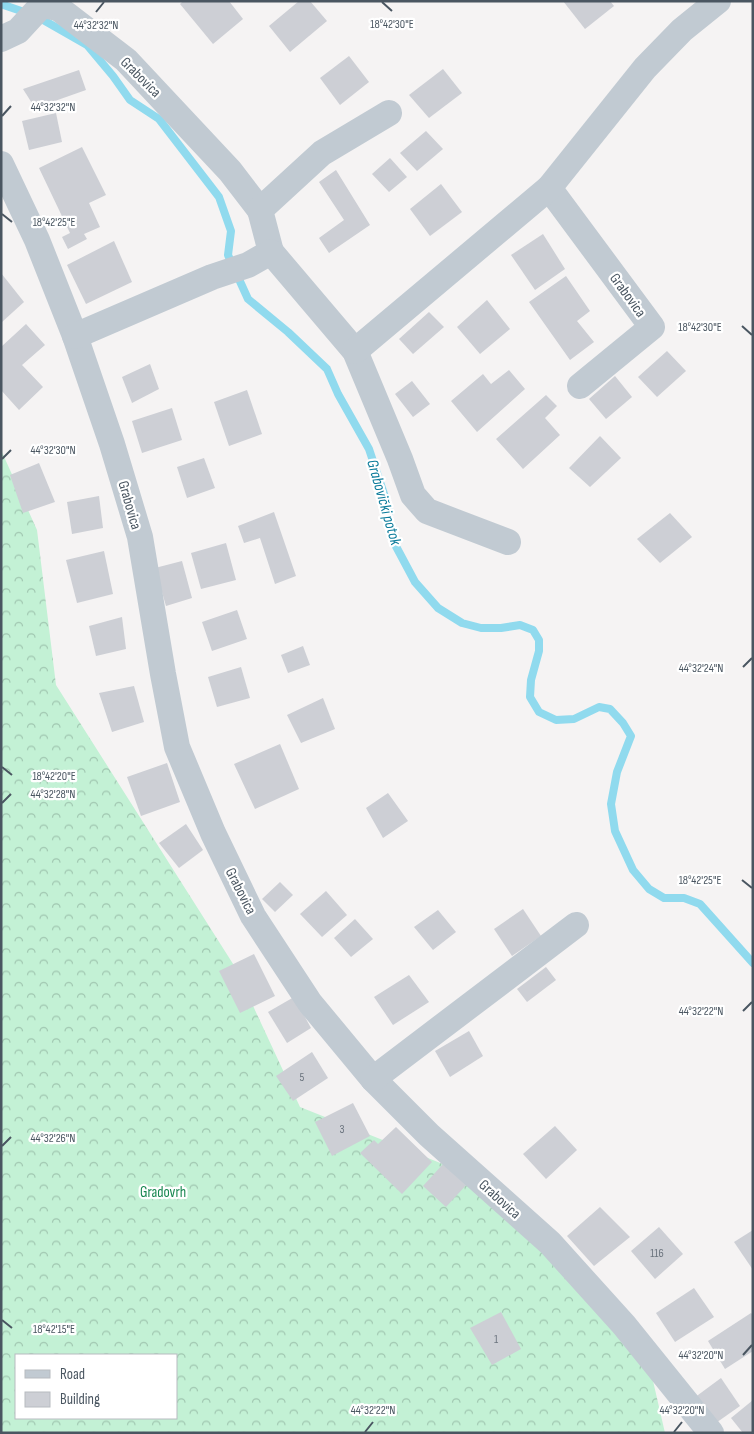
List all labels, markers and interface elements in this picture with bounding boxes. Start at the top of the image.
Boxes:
text: 18°42'30"E [370,17,414,32]
text: 44°32'32"N [74,18,118,33]
street label: Grabovica [116,53,165,102]
text: 44°32'32"N [31,100,75,115]
text: 18°42'25"E [33,215,75,230]
street label: Grabovica [605,270,650,321]
text: 18°42'30"E [678,320,722,335]
text: 44°32'30"N [30,443,76,458]
water label: Grabovički potok [362,457,405,548]
street label: Grabovica [114,479,146,532]
text: 44°32'24"N [679,661,723,676]
text: 18°42'20"E [32,769,76,784]
text: 44°32'28"N [31,787,75,802]
street label: Grabovica [221,865,260,918]
text: 18°42'25"E [679,873,721,888]
text: 44°32'22"N [679,1004,723,1019]
house number: 5 [300,1070,305,1085]
house number: 3 [339,1122,345,1137]
text: 44°32'26"N [31,1131,75,1146]
street label: Grabovica [475,1176,525,1223]
park label: Gradovrh [140,1183,186,1202]
house number: 116 [650,1246,664,1261]
text: 18°42'15"E [33,1322,75,1337]
house number: 1 [494,1332,499,1347]
text: 44°32'20"N [678,1348,724,1363]
legend [15,1354,178,1419]
text: Road [60,1365,85,1384]
text: Building [60,1390,100,1409]
text: 44°32'22"N [351,1403,395,1418]
text: 44°32'20"N [659,1403,705,1418]

